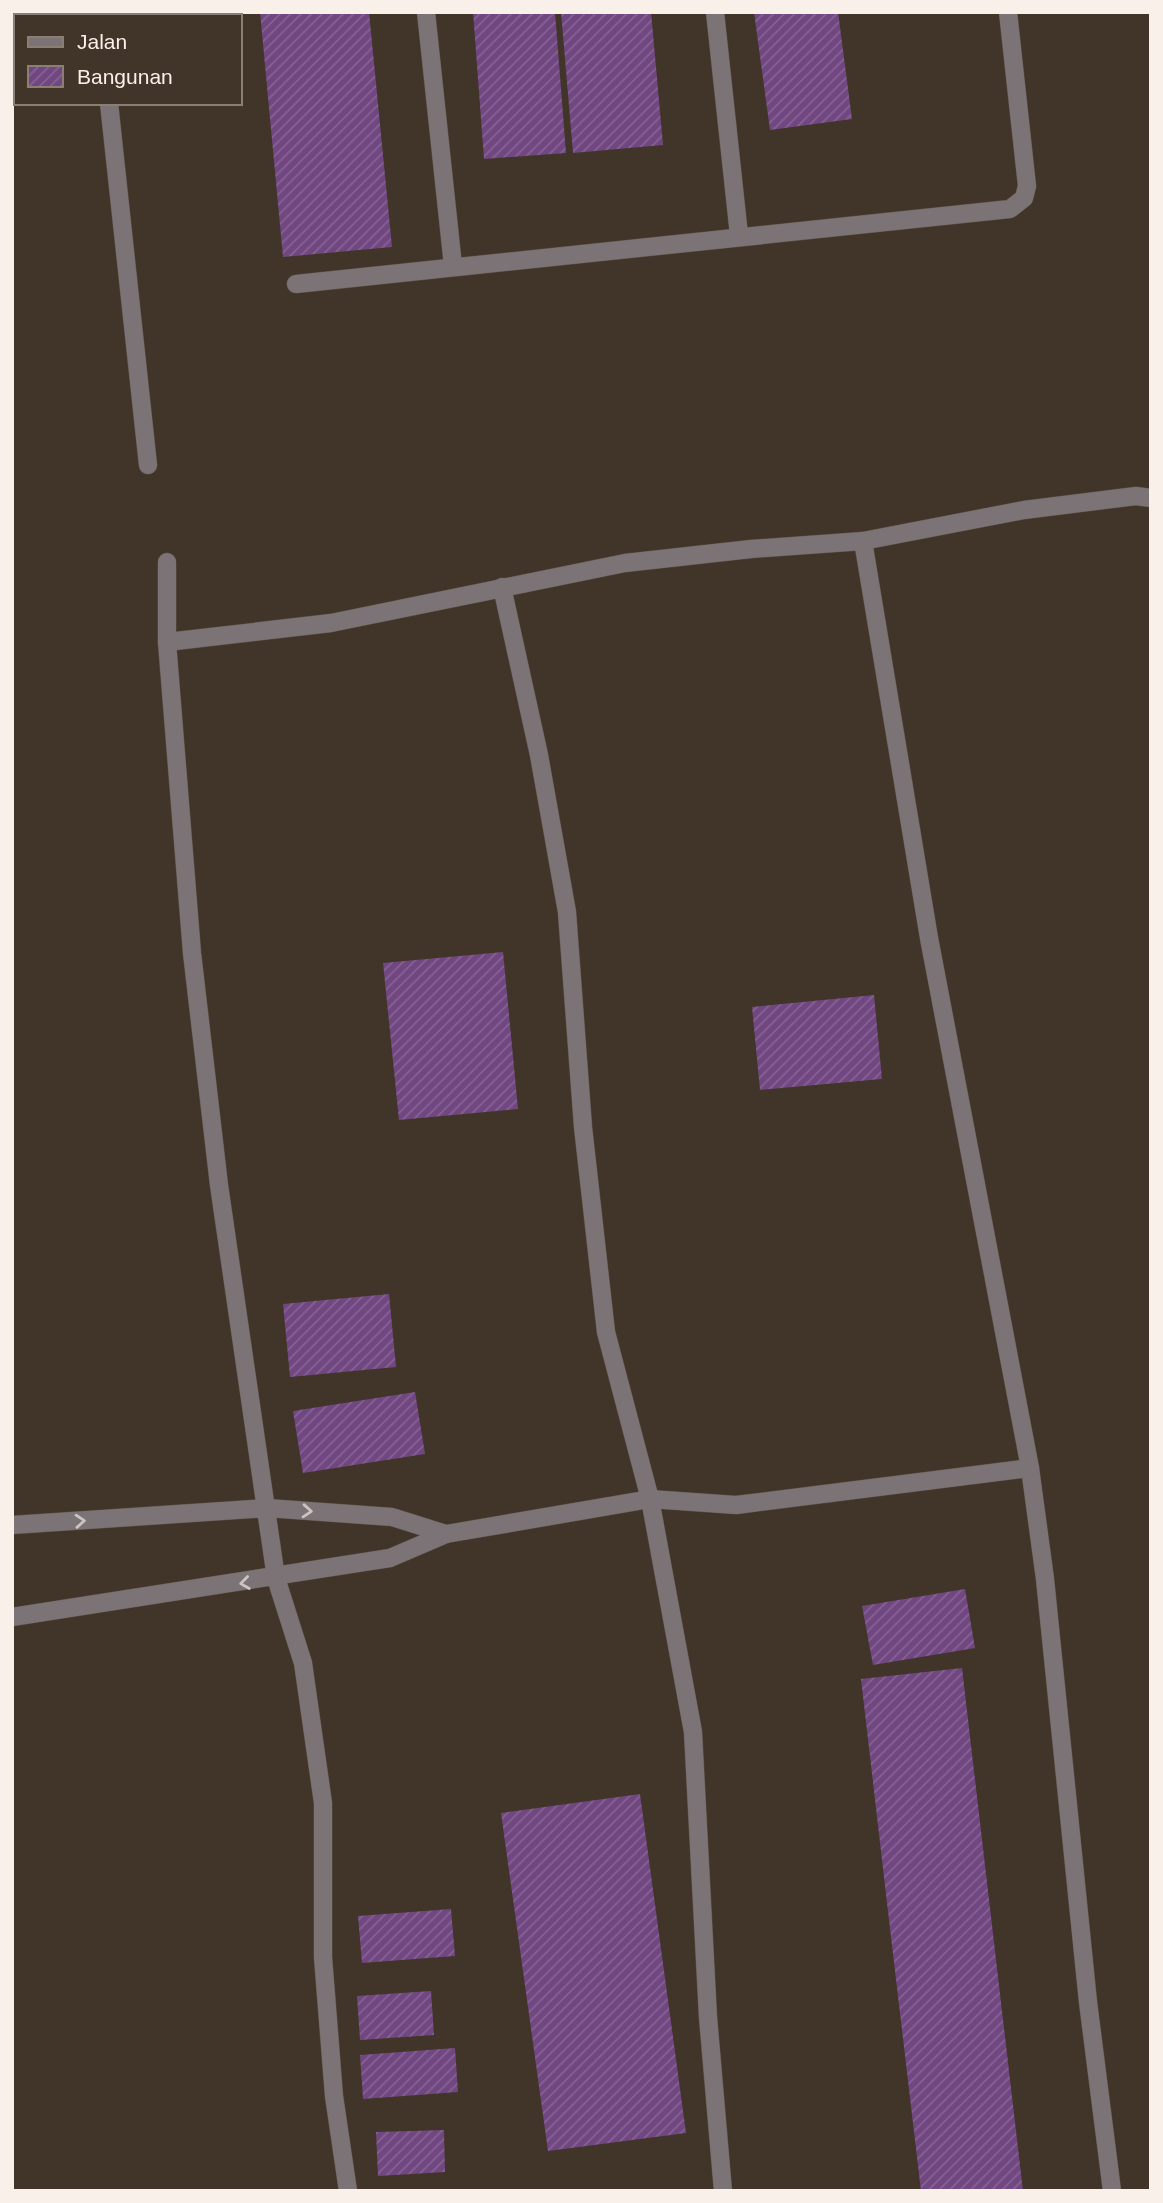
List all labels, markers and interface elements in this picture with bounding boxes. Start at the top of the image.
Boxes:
legend [14,14,242,105]
text: Jalan [77,30,127,53]
text: Bangunan [77,65,173,88]
one-way arrow [302,1503,313,1518]
one-way arrow [75,1514,86,1529]
one-way arrow [240,1575,251,1590]

